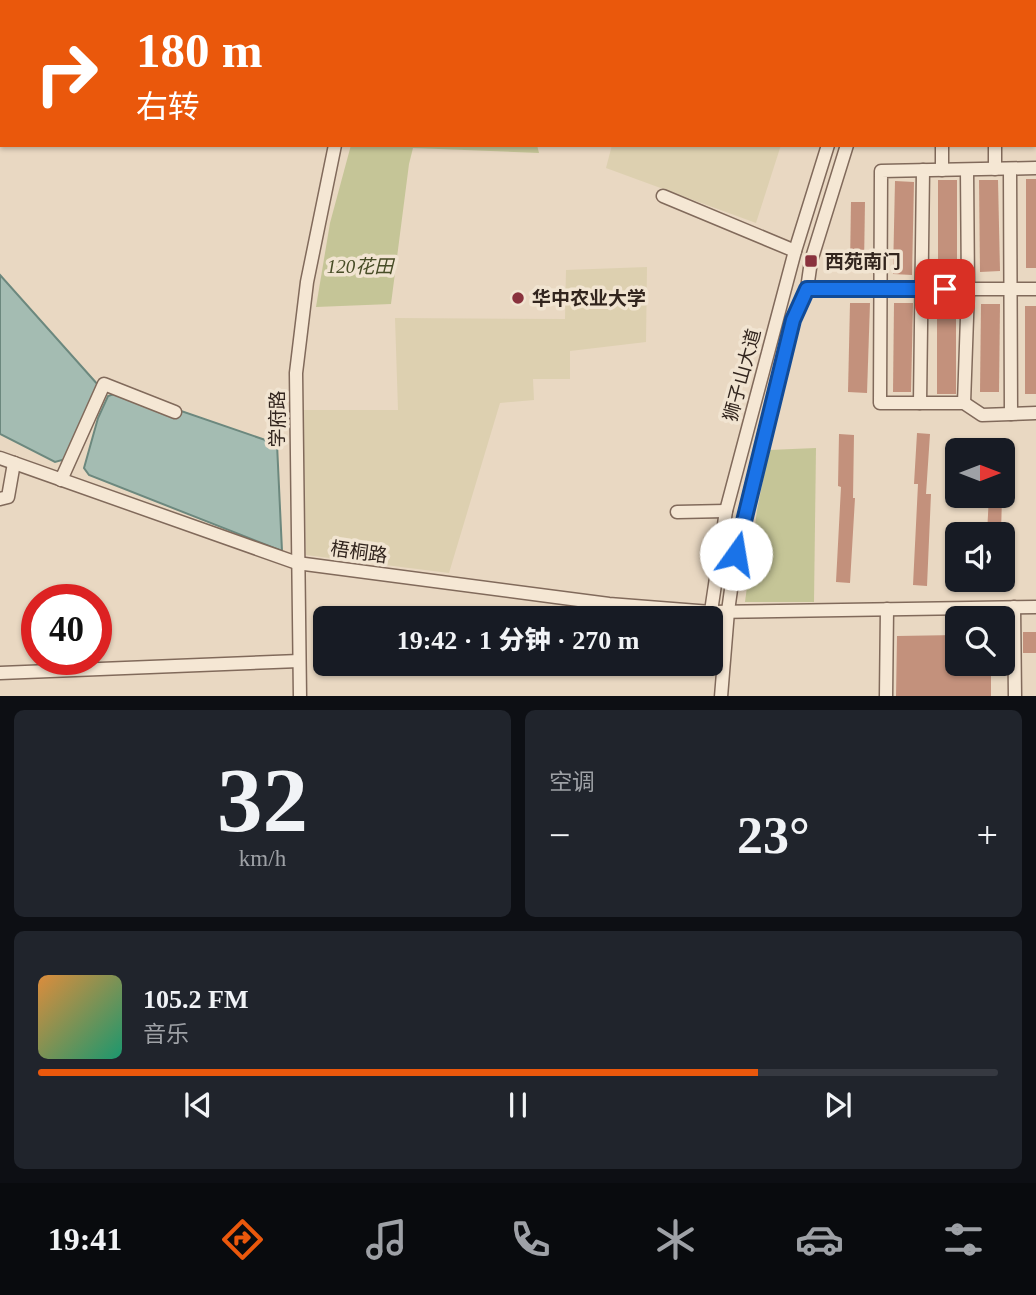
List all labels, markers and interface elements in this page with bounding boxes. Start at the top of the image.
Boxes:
text: 180 m [136,23,263,78]
icon: right [21,28,112,119]
text: 右转 [136,89,200,125]
place label: 西苑南门 [825,251,901,272]
marker: 西苑南门 [803,253,819,269]
park label: 120花田 [327,256,395,277]
pin [915,259,975,319]
icon: arrive [926,270,964,308]
place label: 华中农业大学 [532,288,646,309]
marker: 华中农业大学 [510,290,526,306]
street label: 狮子山大道 [720,326,764,424]
street label: 学府路 [267,390,288,448]
north arrow [945,438,1015,508]
map controls [945,438,1015,676]
position arrow [699,517,773,591]
button: sound [945,522,1015,592]
street label: 梧桐路 [329,538,389,566]
speed limit sign: 40 [21,584,112,675]
button: search [945,606,1015,676]
text: 19:42 · 1 分钟 · 270 m [397,626,639,655]
text: 32 [217,750,308,851]
text: 空调 [549,770,595,795]
text: 23° [737,807,810,864]
text: − [549,814,570,856]
text: + [977,814,998,856]
text: km/h [239,846,286,871]
text: 105.2 FM [143,985,248,1014]
text: 音乐 [143,1022,189,1047]
icon: previous [179,1086,217,1124]
icon: pause [499,1086,537,1124]
icon: next [819,1086,857,1124]
icon: directions [218,1215,267,1264]
icon: music [362,1215,411,1264]
icon: phone [506,1215,555,1264]
icon: climate [651,1215,700,1264]
icon: car [795,1215,844,1264]
icon: filters [939,1215,988,1264]
text: 19:41 [48,1221,122,1257]

